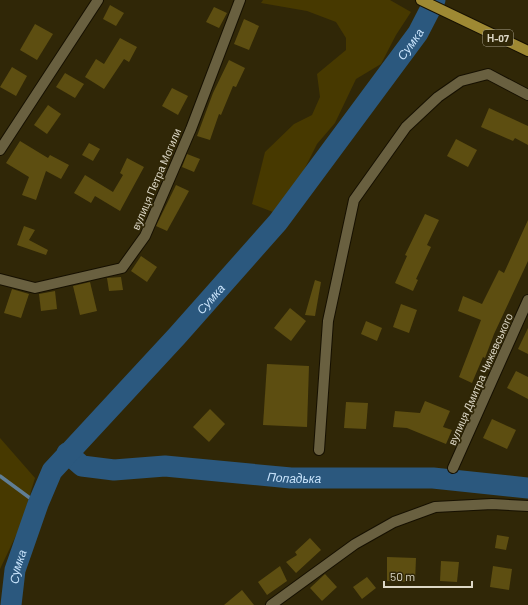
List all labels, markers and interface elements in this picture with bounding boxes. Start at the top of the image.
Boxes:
water label: Сумка [394,26,426,62]
road number: Н-07 [483,30,513,46]
street label: вулиця Петра Могили [129,126,183,232]
water label: Сумка [193,281,227,316]
street label: вулиця Дмитра Чижевського [445,311,515,447]
water label: Попадька [267,469,321,485]
water label: Сумка [6,547,29,584]
scale bar [384,563,472,589]
text: 50 m [390,569,415,583]

